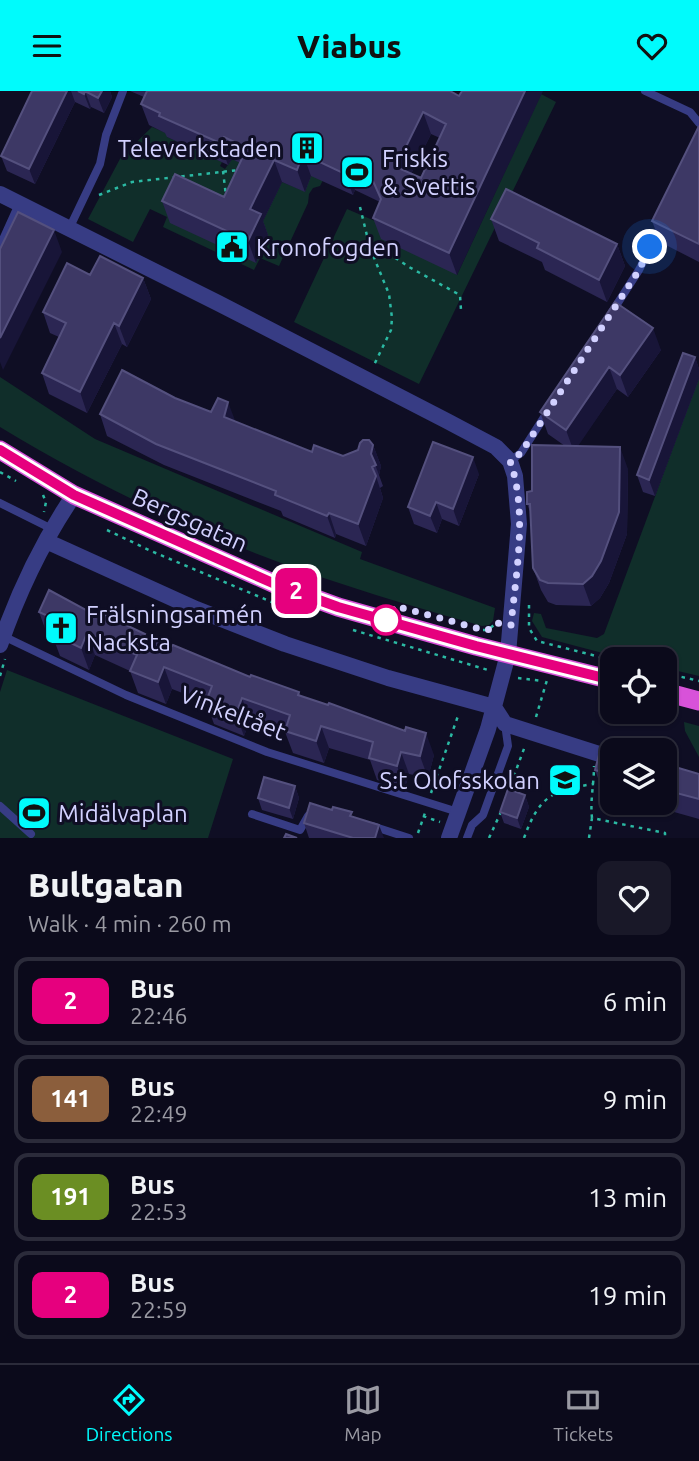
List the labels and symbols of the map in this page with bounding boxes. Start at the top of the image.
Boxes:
building icon: Televerkstaden [288,129,326,167]
place label: Televerkstaden [118,135,282,162]
place label: Friskis & Svettis [382,145,476,200]
sports icon: Friskis & Svettis [338,153,376,191]
public building icon: Kronofogden [213,228,251,266]
your location [632,229,667,264]
place label: Kronofogden [256,234,399,261]
street label: Bergsgatan [128,483,252,557]
line badge: 2 [273,568,319,614]
place label: Frälsningsarmén Nacksta [86,601,263,656]
unlabelled marker [371,605,401,635]
church icon: Frälsningsarmén Nacksta [42,609,80,647]
street label: Vinkeltået [176,680,290,746]
school or university icon: S:t Olofsskolan [546,761,584,799]
place label: S:t Olofsskolan [380,767,540,794]
sports icon: Midälvaplan [15,794,53,832]
place label: Midälvaplan [58,800,188,827]

